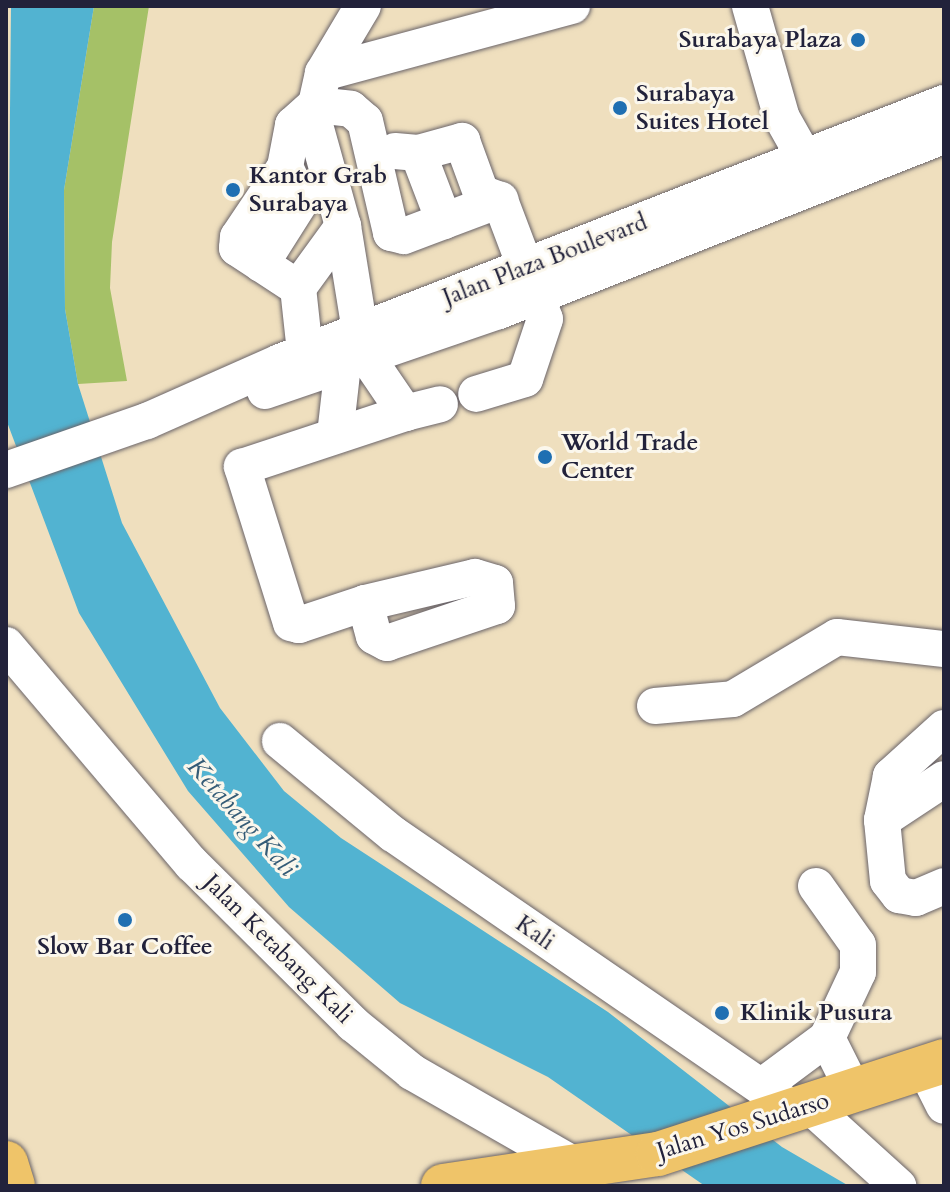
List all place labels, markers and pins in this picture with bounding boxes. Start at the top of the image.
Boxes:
place label: Surabaya Plaza [679,26,842,54]
marker: Surabaya Plaza [849,31,867,49]
place label: Surabaya Suites Hotel [636,80,769,136]
marker: Surabaya Suites Hotel [611,99,629,117]
place label: Kantor Grab Surabaya [249,162,387,218]
marker: Kantor Grab Surabaya [224,181,242,199]
place label: World Trade Center [561,429,698,485]
marker: World Trade Center [536,448,554,466]
marker: Slow Bar Coffee [116,911,134,929]
place label: Slow Bar Coffee [37,933,213,961]
place label: Klinik Pusura [740,999,892,1027]
marker: Klinik Pusura [711,1002,733,1024]

